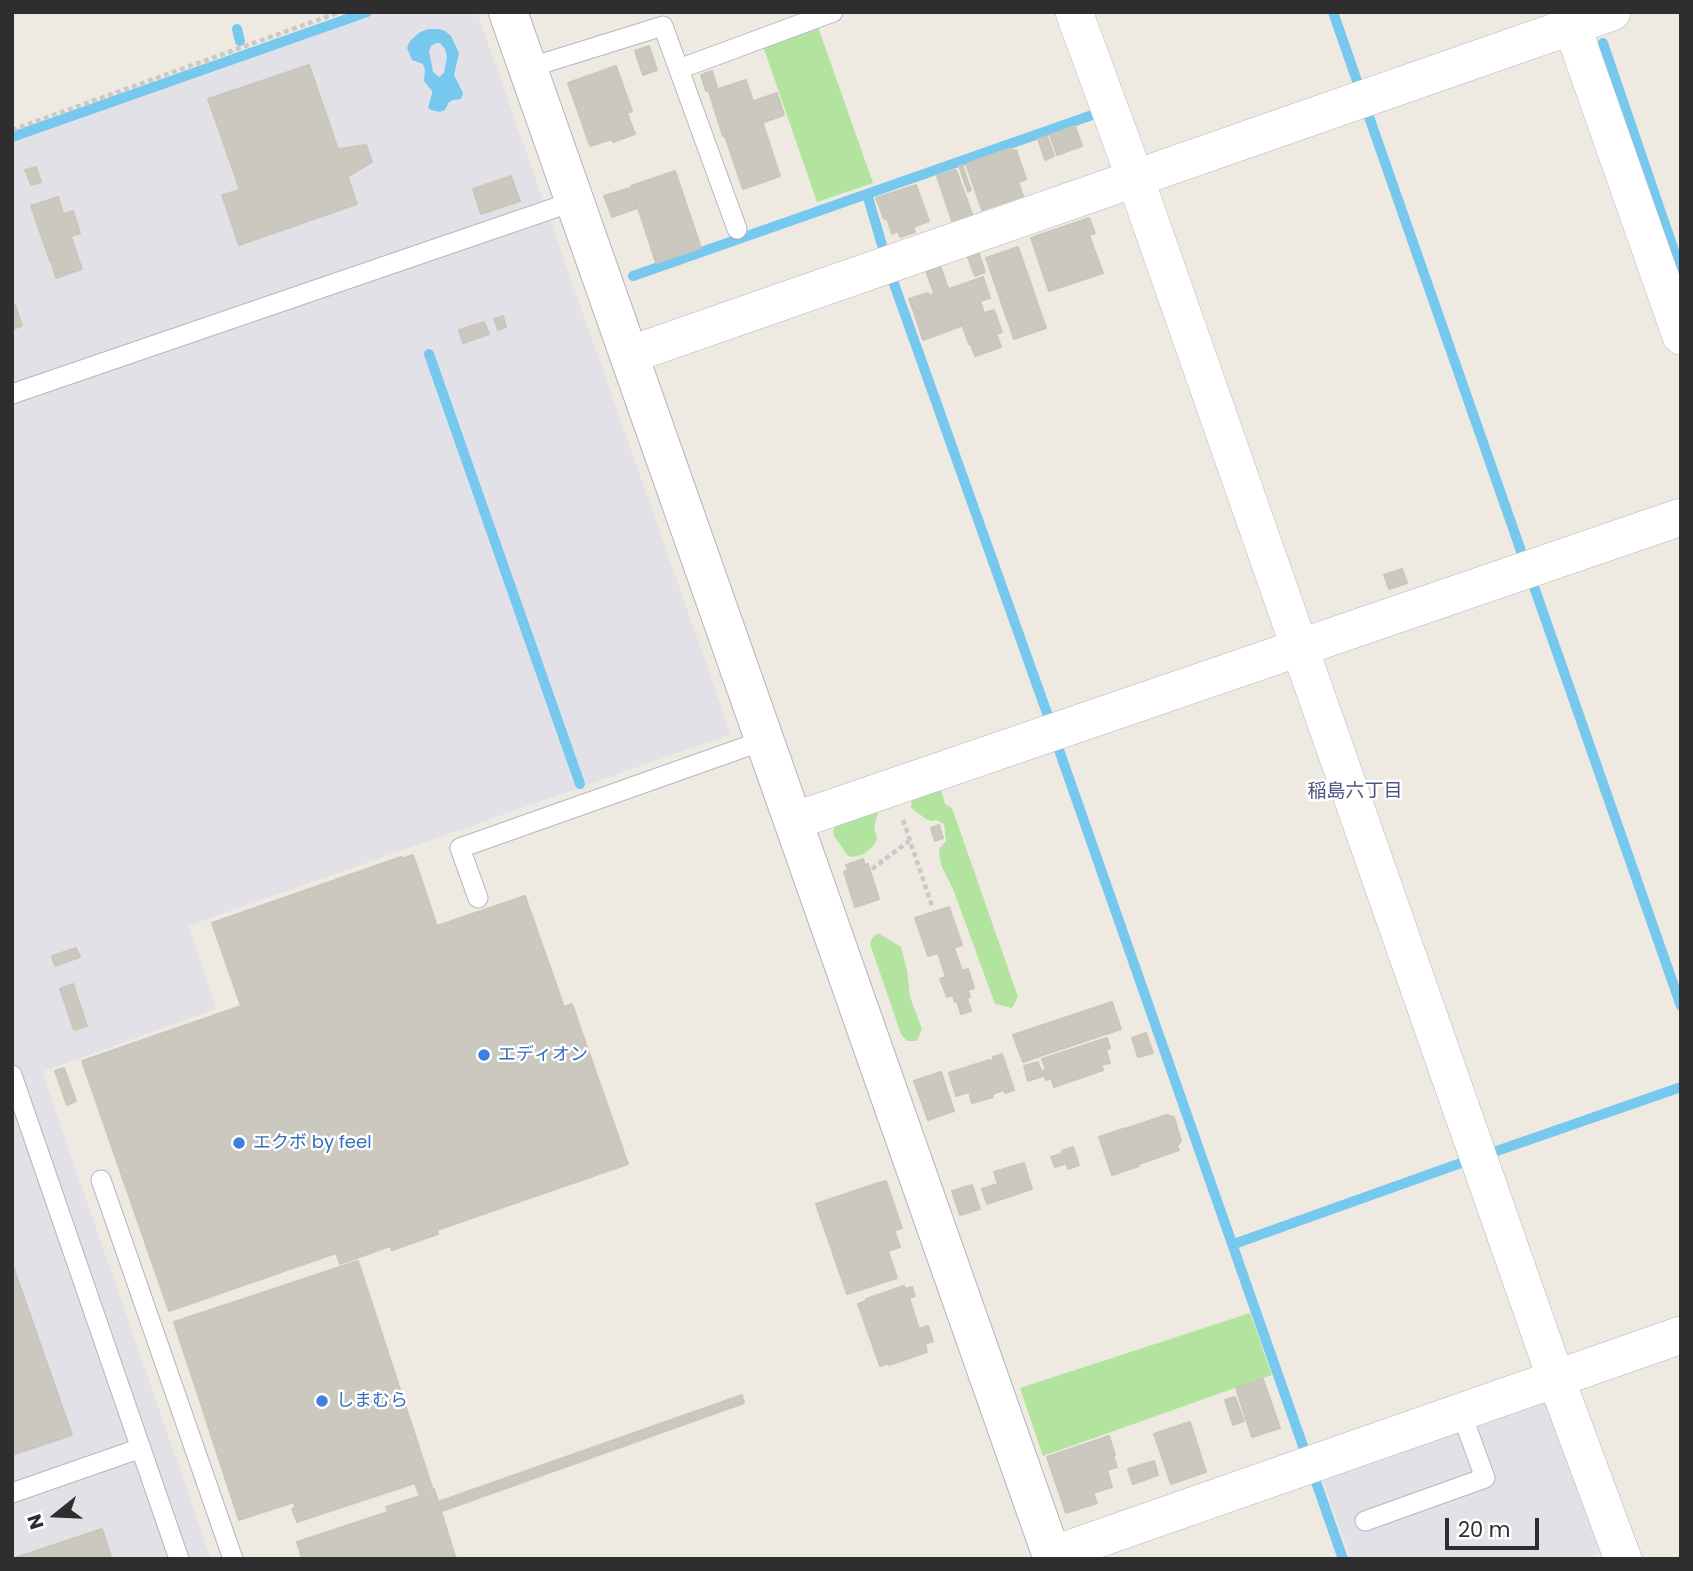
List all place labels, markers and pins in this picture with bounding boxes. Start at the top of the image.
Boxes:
place label: エディオン [498,1044,588,1066]
marker: エディオン [476,1047,492,1063]
place label: エクボ by feel [253,1132,372,1154]
marker: エクボ by feel [231,1135,247,1151]
place label: しまむら [336,1390,408,1412]
marker: しまむら [314,1393,330,1409]

